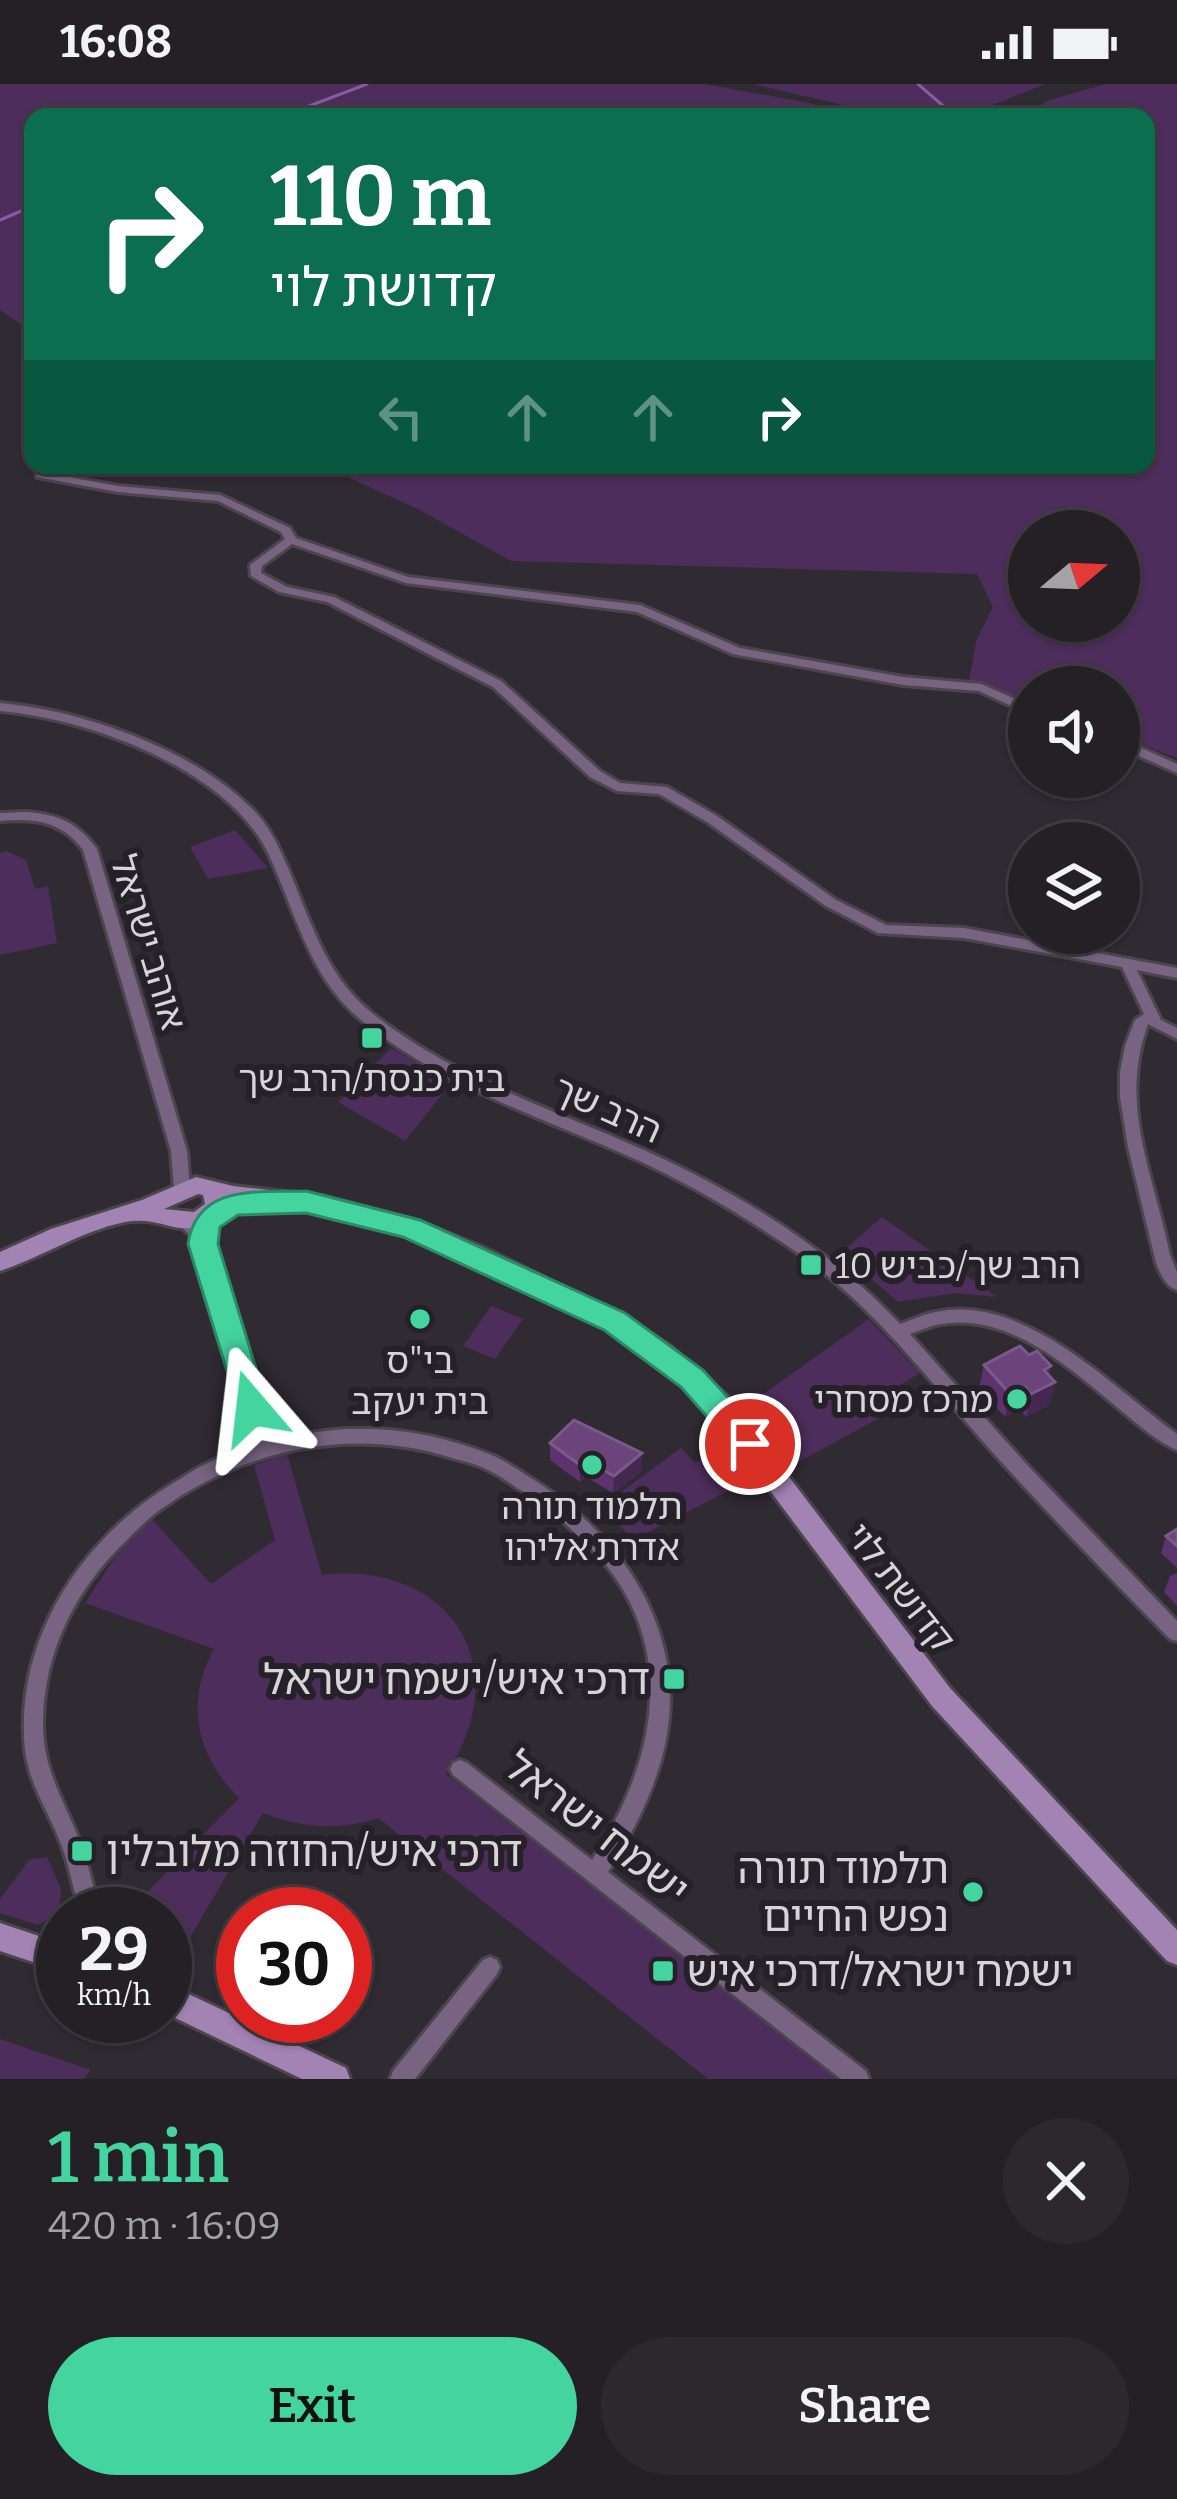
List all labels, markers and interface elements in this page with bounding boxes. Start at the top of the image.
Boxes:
text: 16:08 [60,15,172,69]
text: 110 m [270,146,491,247]
icon: right [72,156,228,312]
text: קדושת לוי [270,256,497,320]
icon: left [368,384,434,450]
icon: ahead [494,384,560,450]
icon: ahead [620,384,686,450]
icon: right [746,384,812,450]
north arrow [1008,510,1140,642]
map controls [1008,510,1140,954]
button: sound [1008,666,1140,798]
button: layers [1008,822,1140,954]
street label: אוהב ישראל [101,849,196,1035]
marker: בית כנסת/הרב שך [359,1025,385,1051]
place label: בית כנסת/הרב שך [238,1057,506,1101]
street label: הרב שך [547,1067,668,1153]
place label: הרב שך/כביש 10 [835,1244,1081,1288]
marker: הרב שך/כביש 10 [798,1252,824,1278]
marker: בי"ס בית יעקב [407,1306,433,1332]
place label: בי"ס בית יעקב [351,1339,489,1424]
position arrow [189,1345,315,1471]
place label: מרכז מסחרי [814,1378,993,1422]
marker: מרכז מסחרי [1004,1386,1030,1412]
pin [699,1393,801,1495]
icon: arrive [717,1411,783,1477]
marker: תלמוד תורה אדרת אליהו [579,1452,605,1478]
place label: תלמוד תורה אדרת אליהו [501,1485,683,1570]
street label: קדושת לוי [836,1514,964,1661]
place label: דרכי איש/ישמח ישראל [263,1655,650,1705]
marker: דרכי איש/ישמח ישראל [661,1666,687,1692]
street label: ישמח ישראל [494,1740,698,1915]
place label: דרכי איש/החוזה מלובלין [106,1827,522,1877]
marker: דרכי איש/החוזה מלובלין [69,1838,95,1864]
place label: תלמוד תורה נפש החיים [738,1844,949,1942]
marker: תלמוד תורה נפש החיים [960,1879,986,1905]
speed limit sign: 30 [216,1887,372,2043]
text: 29 [79,1914,149,1986]
place label: ישמח ישראל/דרכי איש [687,1947,1074,1997]
marker: ישמח ישראל/דרכי איש [650,1958,676,1984]
text: km/h [77,1977,151,2013]
text: 1 min [48,2115,229,2201]
button: close [1003,2118,1129,2244]
text: 420 m · 16:09 [48,2203,281,2249]
button: Exit [48,2337,577,2475]
button: Share [601,2337,1129,2475]

